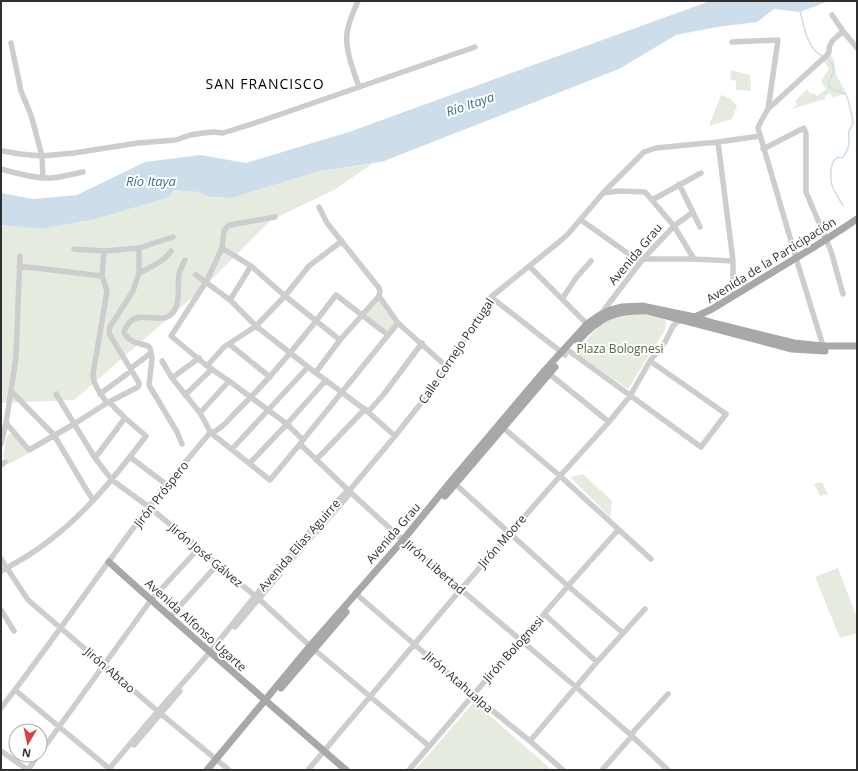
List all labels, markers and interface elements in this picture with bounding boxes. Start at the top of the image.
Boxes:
district label: SAN FRANCISCO [205,74,325,93]
water label: Río Itaya [443,87,497,121]
water label: Río Itaya [126,172,177,190]
street label: Avenida de la Participación [703,213,839,307]
street label: Avenida Grau [604,220,666,288]
street label: Calle Cornejo Portugal [414,295,498,407]
park label: Plaza Bolognesi [577,340,663,357]
street label: Jirón Próspero [129,457,192,532]
street label: Avenida Elías Aguirre [254,495,344,595]
street label: Avenida Grau [362,499,424,567]
street label: Jirón Moore [473,510,530,572]
street label: Jirón José Gálvez [165,518,247,591]
street label: Jirón Libertad [400,535,469,598]
street label: Avenida Alfonso Ugarte [142,575,251,675]
street label: Jirón Bolognesi [478,612,547,686]
street label: Jirón Abtao [80,643,139,697]
street label: Jirón Atahualpa [420,647,497,717]
north arrow [8,723,48,763]
text: N [21,745,32,761]

